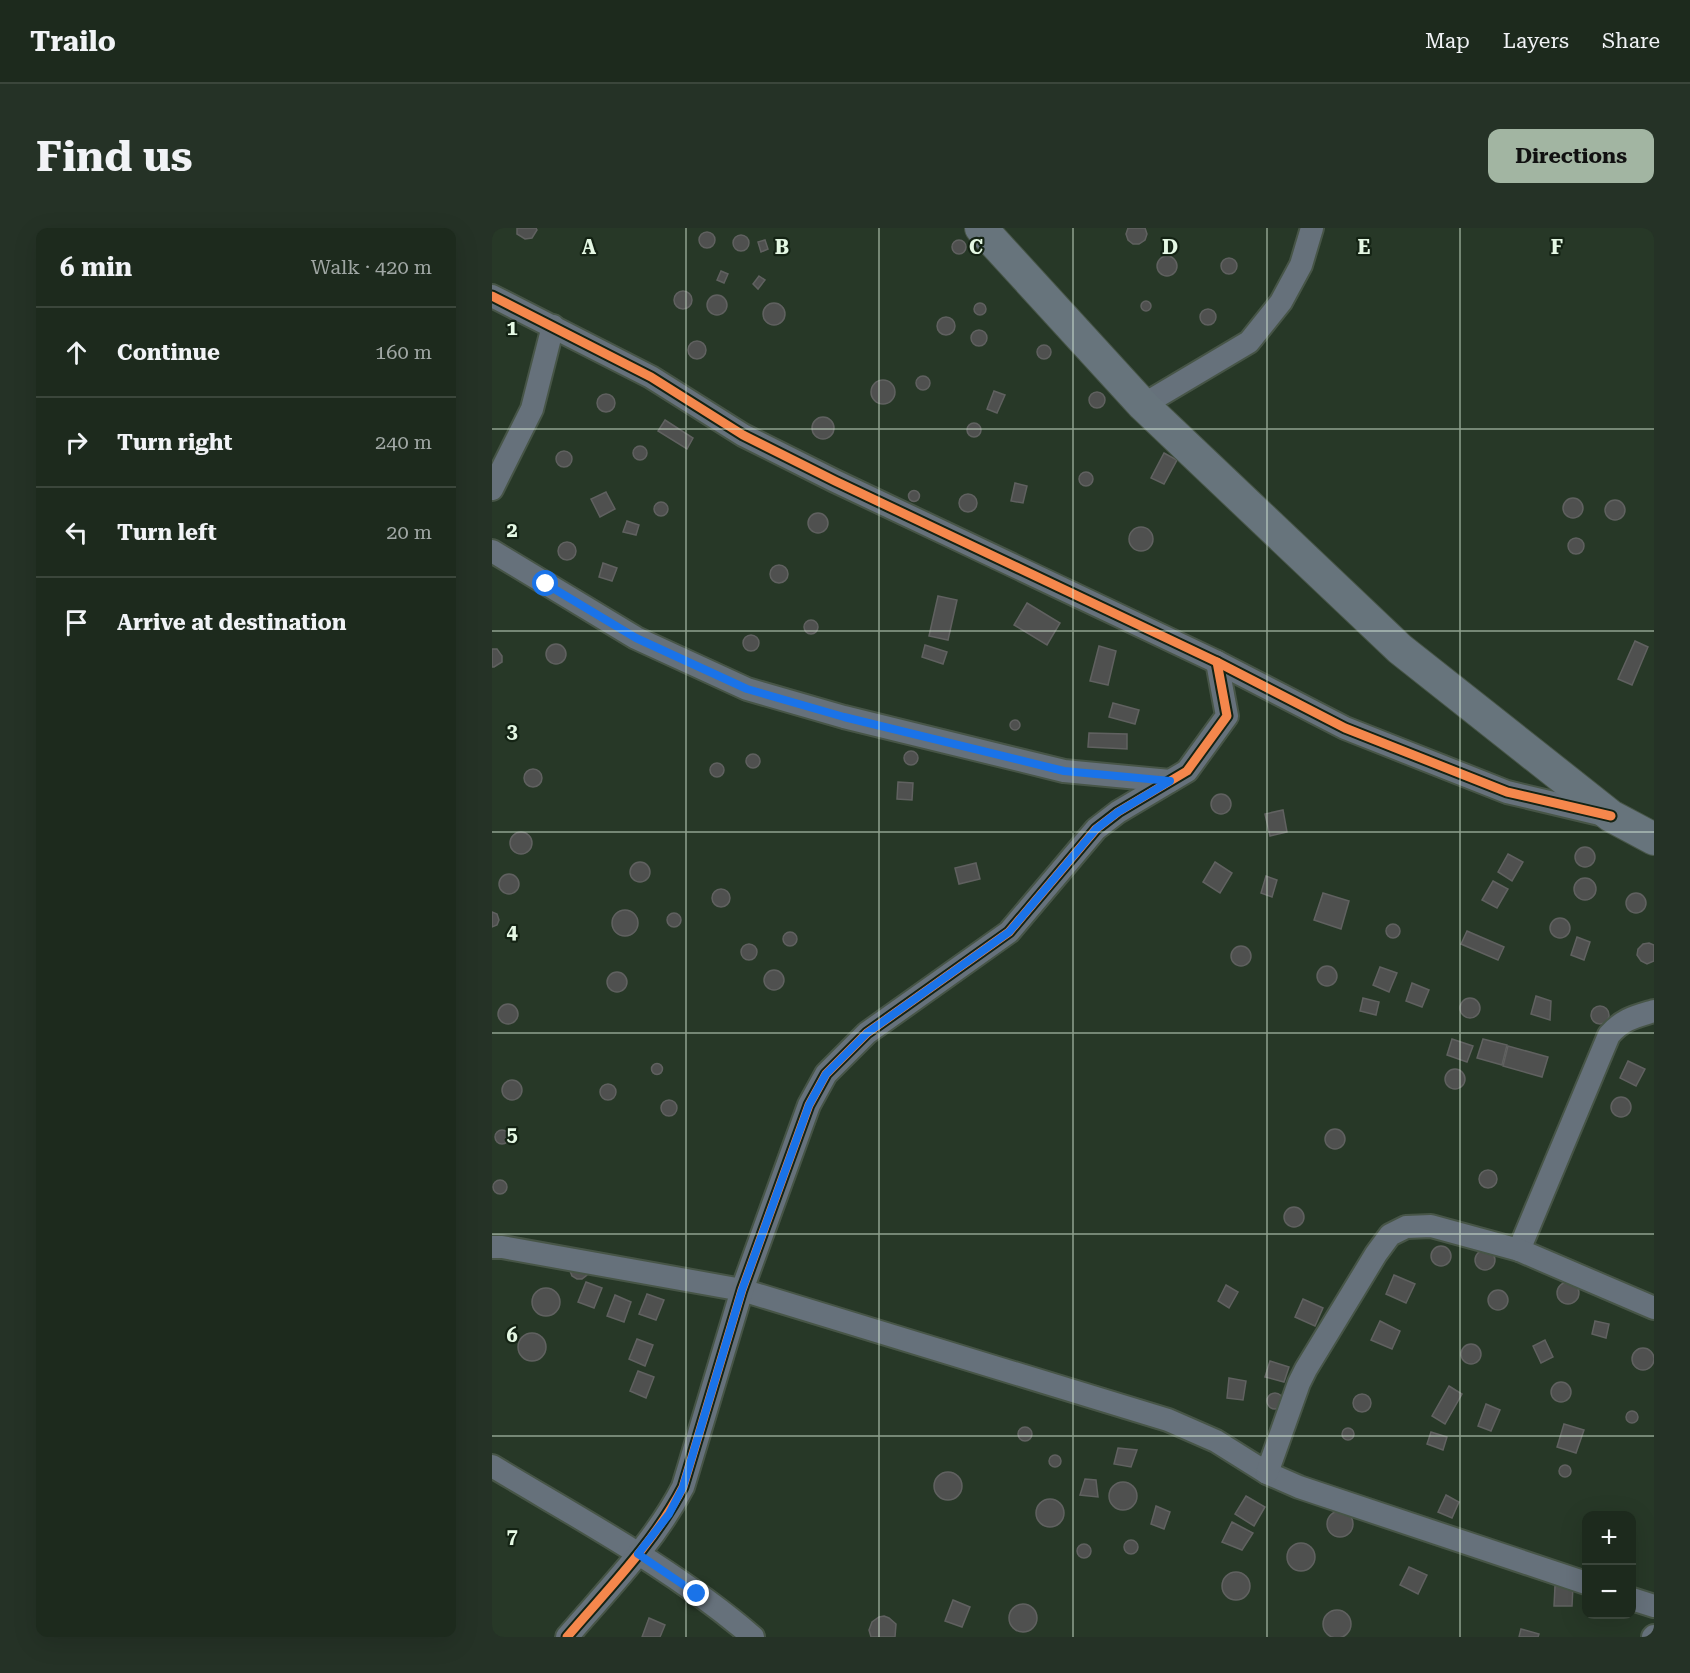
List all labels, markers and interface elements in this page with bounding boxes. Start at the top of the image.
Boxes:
text: Trailo [30,25,116,58]
text: Map [1425,29,1470,53]
text: Layers [1503,29,1569,53]
text: Share [1602,29,1660,53]
button: Directions [1488,129,1654,183]
text: Find us [36,132,193,181]
text: A [582,235,597,259]
text: B [775,235,789,259]
text: C [969,235,983,259]
text: D [1162,235,1178,259]
text: E [1358,235,1371,259]
text: F [1551,235,1563,259]
text: 6 min [60,252,132,282]
text: Walk · 420 m [311,255,432,279]
text: 1 [506,316,518,340]
icon: ahead [60,336,93,369]
text: Continue [117,340,220,365]
text: 160 m [375,340,432,364]
icon: right [60,426,93,459]
text: Turn right [117,430,232,455]
text: 240 m [375,430,432,454]
icon: left [60,516,93,549]
text: 2 [506,518,518,542]
text: Turn left [117,520,217,545]
text: 20 m [386,520,432,544]
route start [532,570,558,596]
icon: arrive [60,606,93,639]
text: Arrive at destination [117,610,346,635]
text: 3 [506,719,518,743]
text: 4 [506,920,518,944]
text: 5 [506,1122,518,1146]
text: 6 [506,1323,518,1347]
map controls [1582,1511,1636,1619]
button: + [1582,1511,1636,1565]
text: 7 [506,1524,518,1548]
button: − [1582,1565,1636,1619]
route end [683,1580,709,1606]

